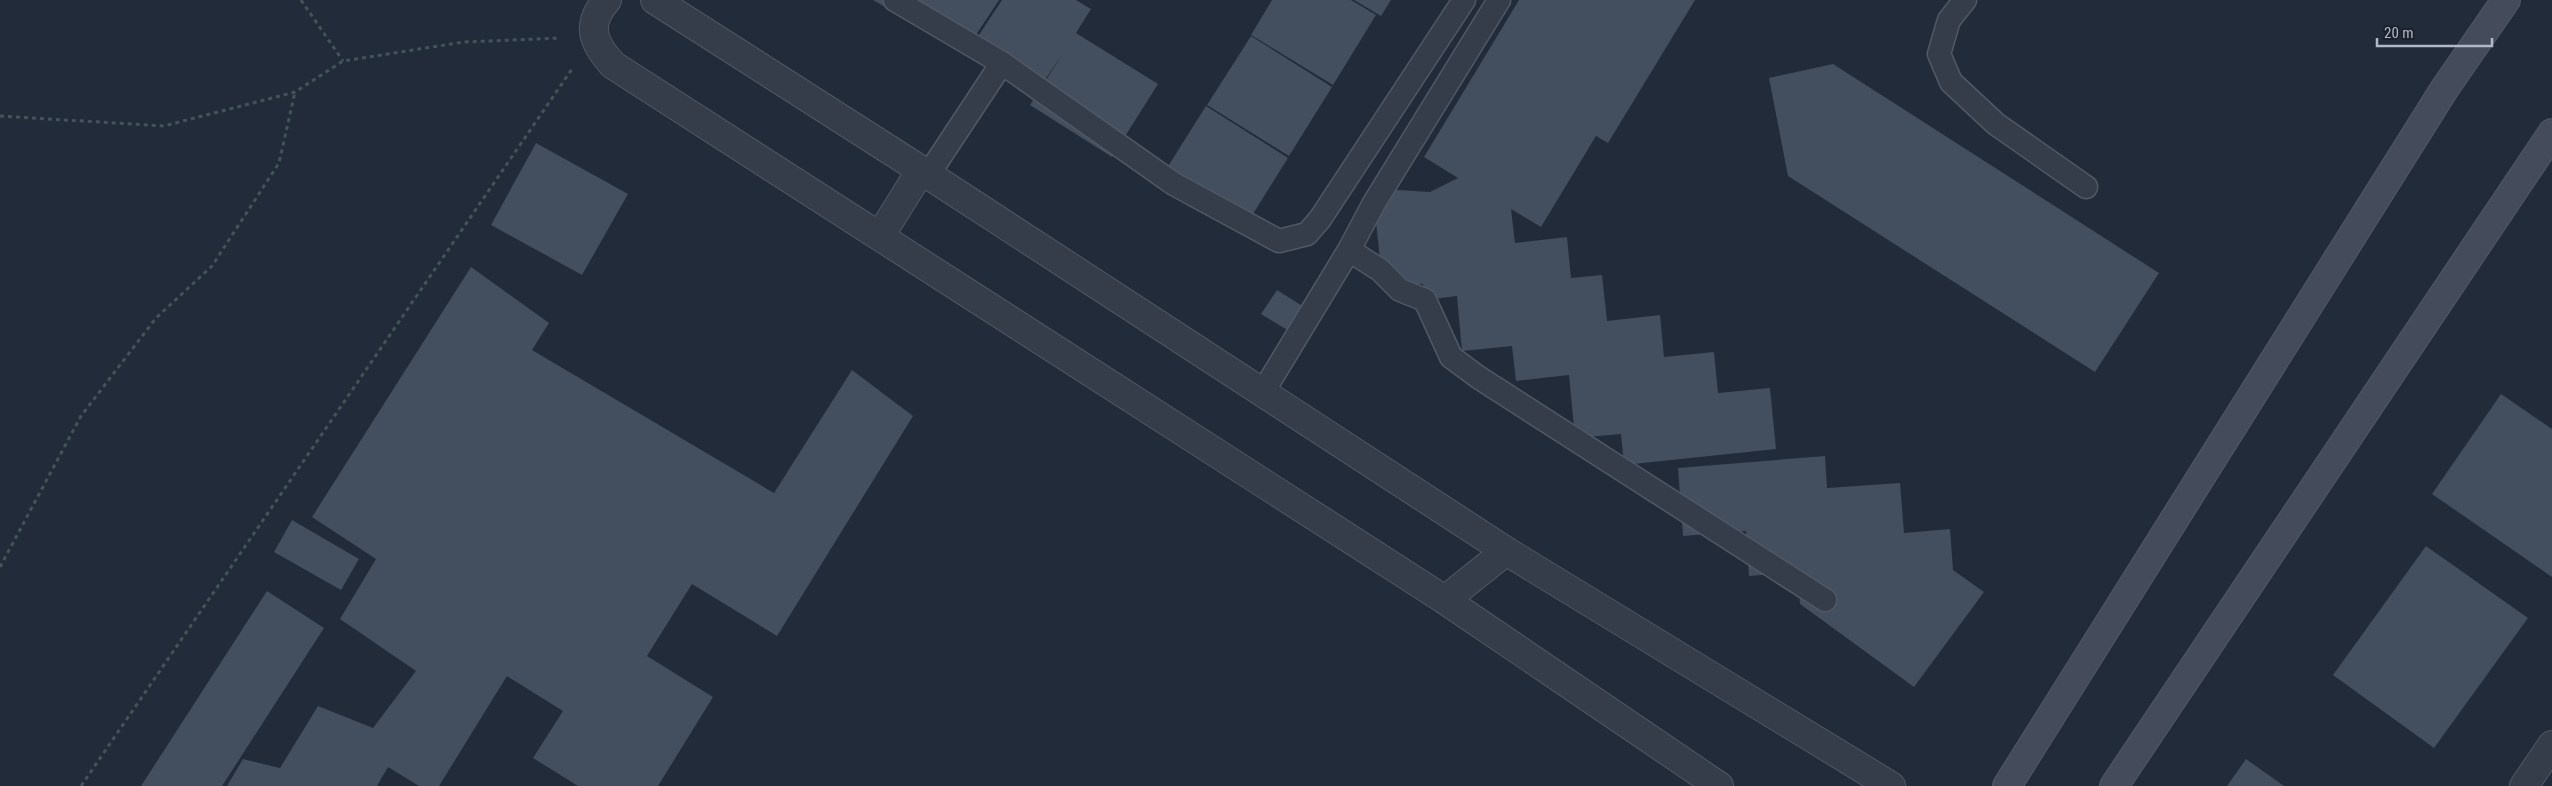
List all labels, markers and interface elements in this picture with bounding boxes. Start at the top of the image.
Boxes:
scale bar [2377,15,2492,47]
text: 20 m [2384,24,2414,42]

